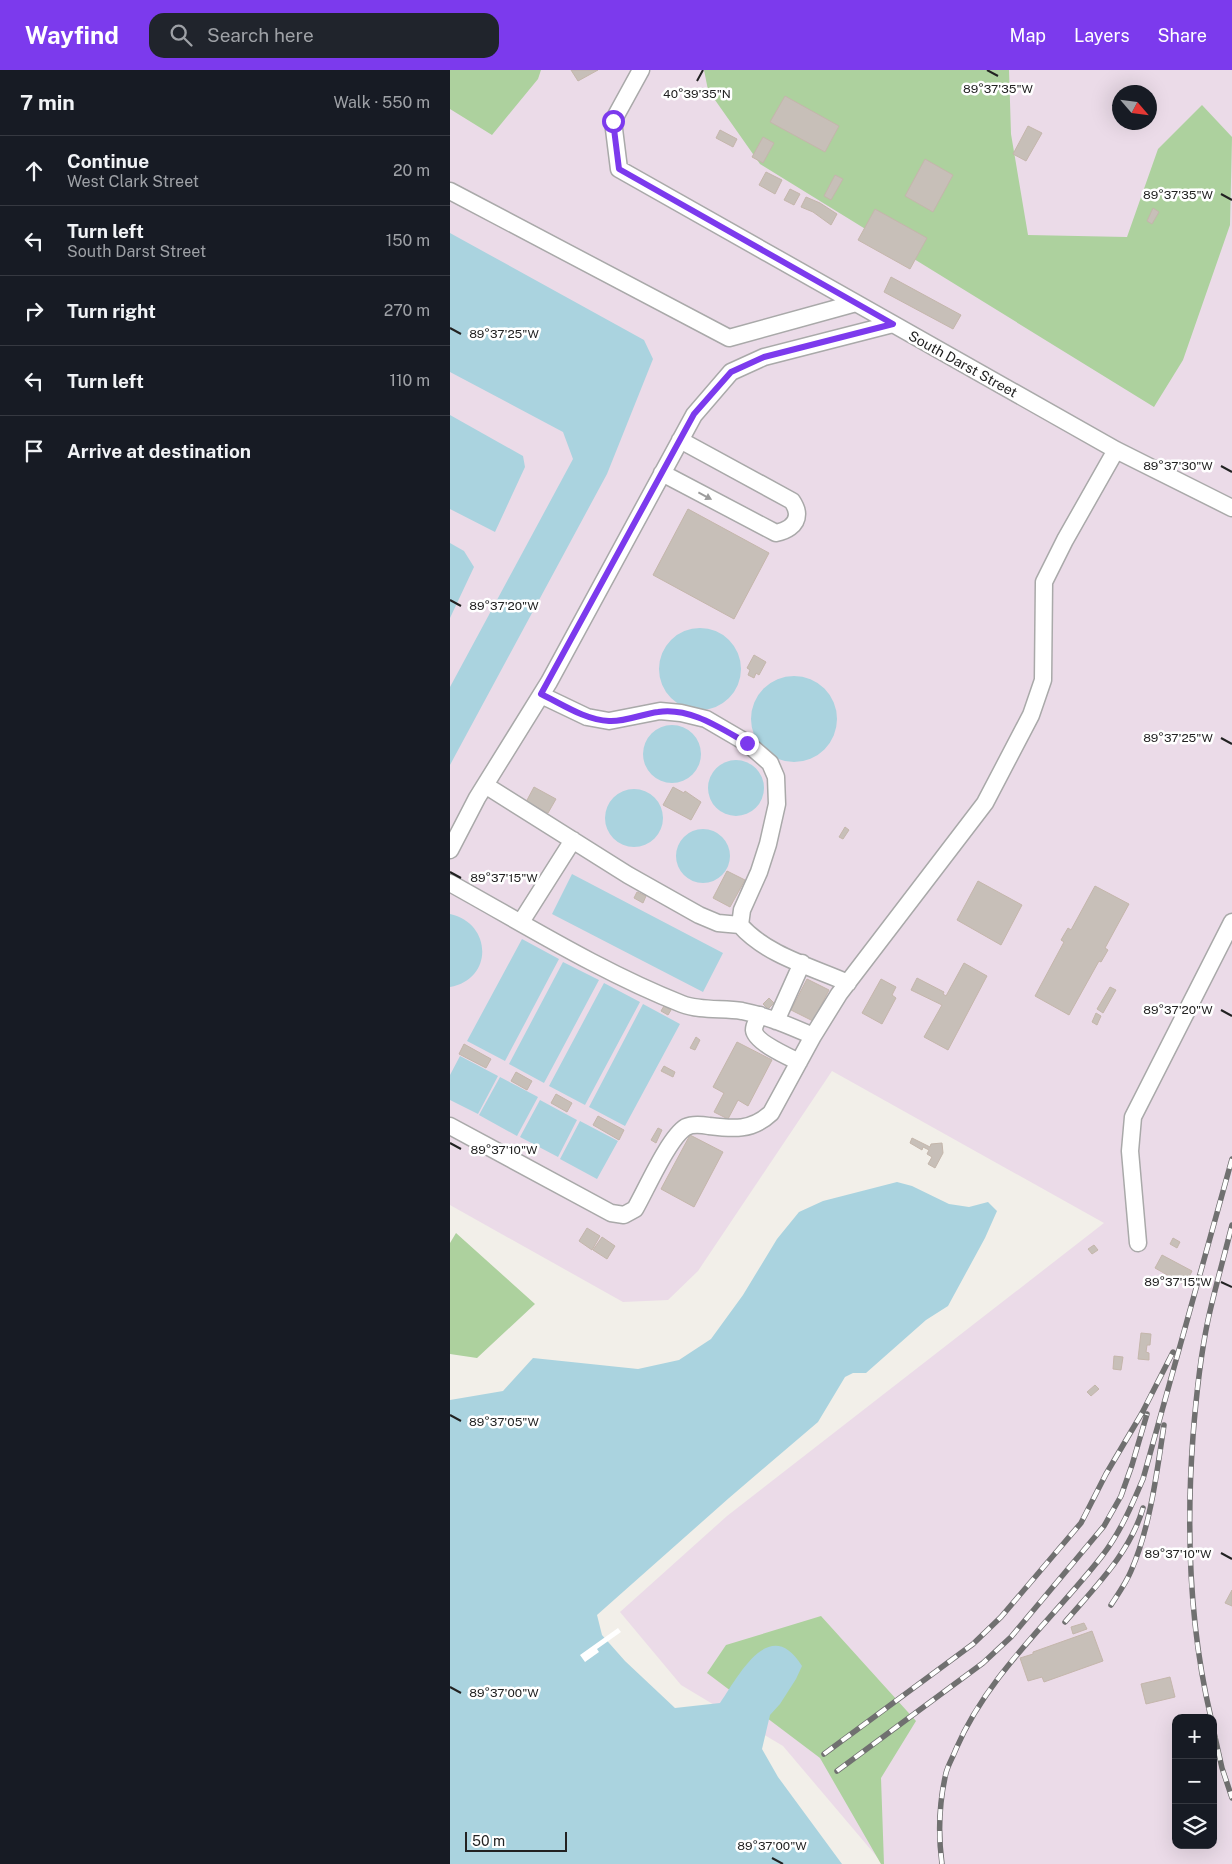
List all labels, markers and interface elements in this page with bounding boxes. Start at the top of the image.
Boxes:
search box [149,13,499,58]
text: Wayfind [25,21,119,49]
icon: search [167,21,195,49]
text: Search here [207,24,314,46]
text: Map [1010,25,1046,46]
text: Layers [1074,25,1130,46]
text: Share [1158,25,1207,46]
text: 89°37'35"W [963,82,1034,96]
north arrow [1112,85,1157,130]
text: 40°39'35"N [663,87,731,101]
text: 7 min [20,90,75,115]
text: Walk · 550 m [333,93,430,112]
route start [602,110,625,133]
text: Continue [67,150,149,172]
icon: ahead [20,157,48,185]
text: 20 m [393,161,430,180]
text: West Clark Street [67,172,199,191]
text: 89°37'35"W [1143,188,1214,202]
text: Turn left [67,220,144,242]
icon: left [20,227,48,255]
text: 150 m [386,231,430,250]
text: South Darst Street [67,242,206,261]
icon: right [20,297,48,325]
text: Turn right [67,300,156,322]
text: 270 m [384,301,430,320]
text: 89°37'25"W [469,327,539,341]
street label: South Darst Street [906,327,1020,401]
icon: left [20,367,48,395]
text: Turn left [67,370,144,392]
text: 110 m [389,371,430,390]
icon: arrive [20,437,48,465]
text: Arrive at destination [67,440,251,462]
text: 89°37'30"W [1143,459,1213,473]
one-way arrow [698,492,712,500]
text: 89°37'20"W [469,599,539,613]
text: 89°37'25"W [1143,731,1213,745]
route end [736,732,759,755]
text: 89°37'15"W [470,871,538,885]
text: 89°37'20"W [1143,1003,1213,1017]
text: 89°37'10"W [470,1143,538,1157]
text: 89°37'15"W [1144,1275,1212,1289]
text: 89°37'05"W [469,1415,539,1429]
text: 89°37'10"W [1144,1547,1212,1561]
text: 89°37'00"W [469,1686,539,1700]
map controls [1172,1714,1217,1849]
button: + [1172,1714,1217,1759]
button: − [1172,1759,1217,1804]
button: layers [1172,1804,1217,1849]
scale bar [465,1829,568,1852]
text: 50 m [472,1833,505,1849]
text: 89°37'00"W [737,1839,807,1853]

